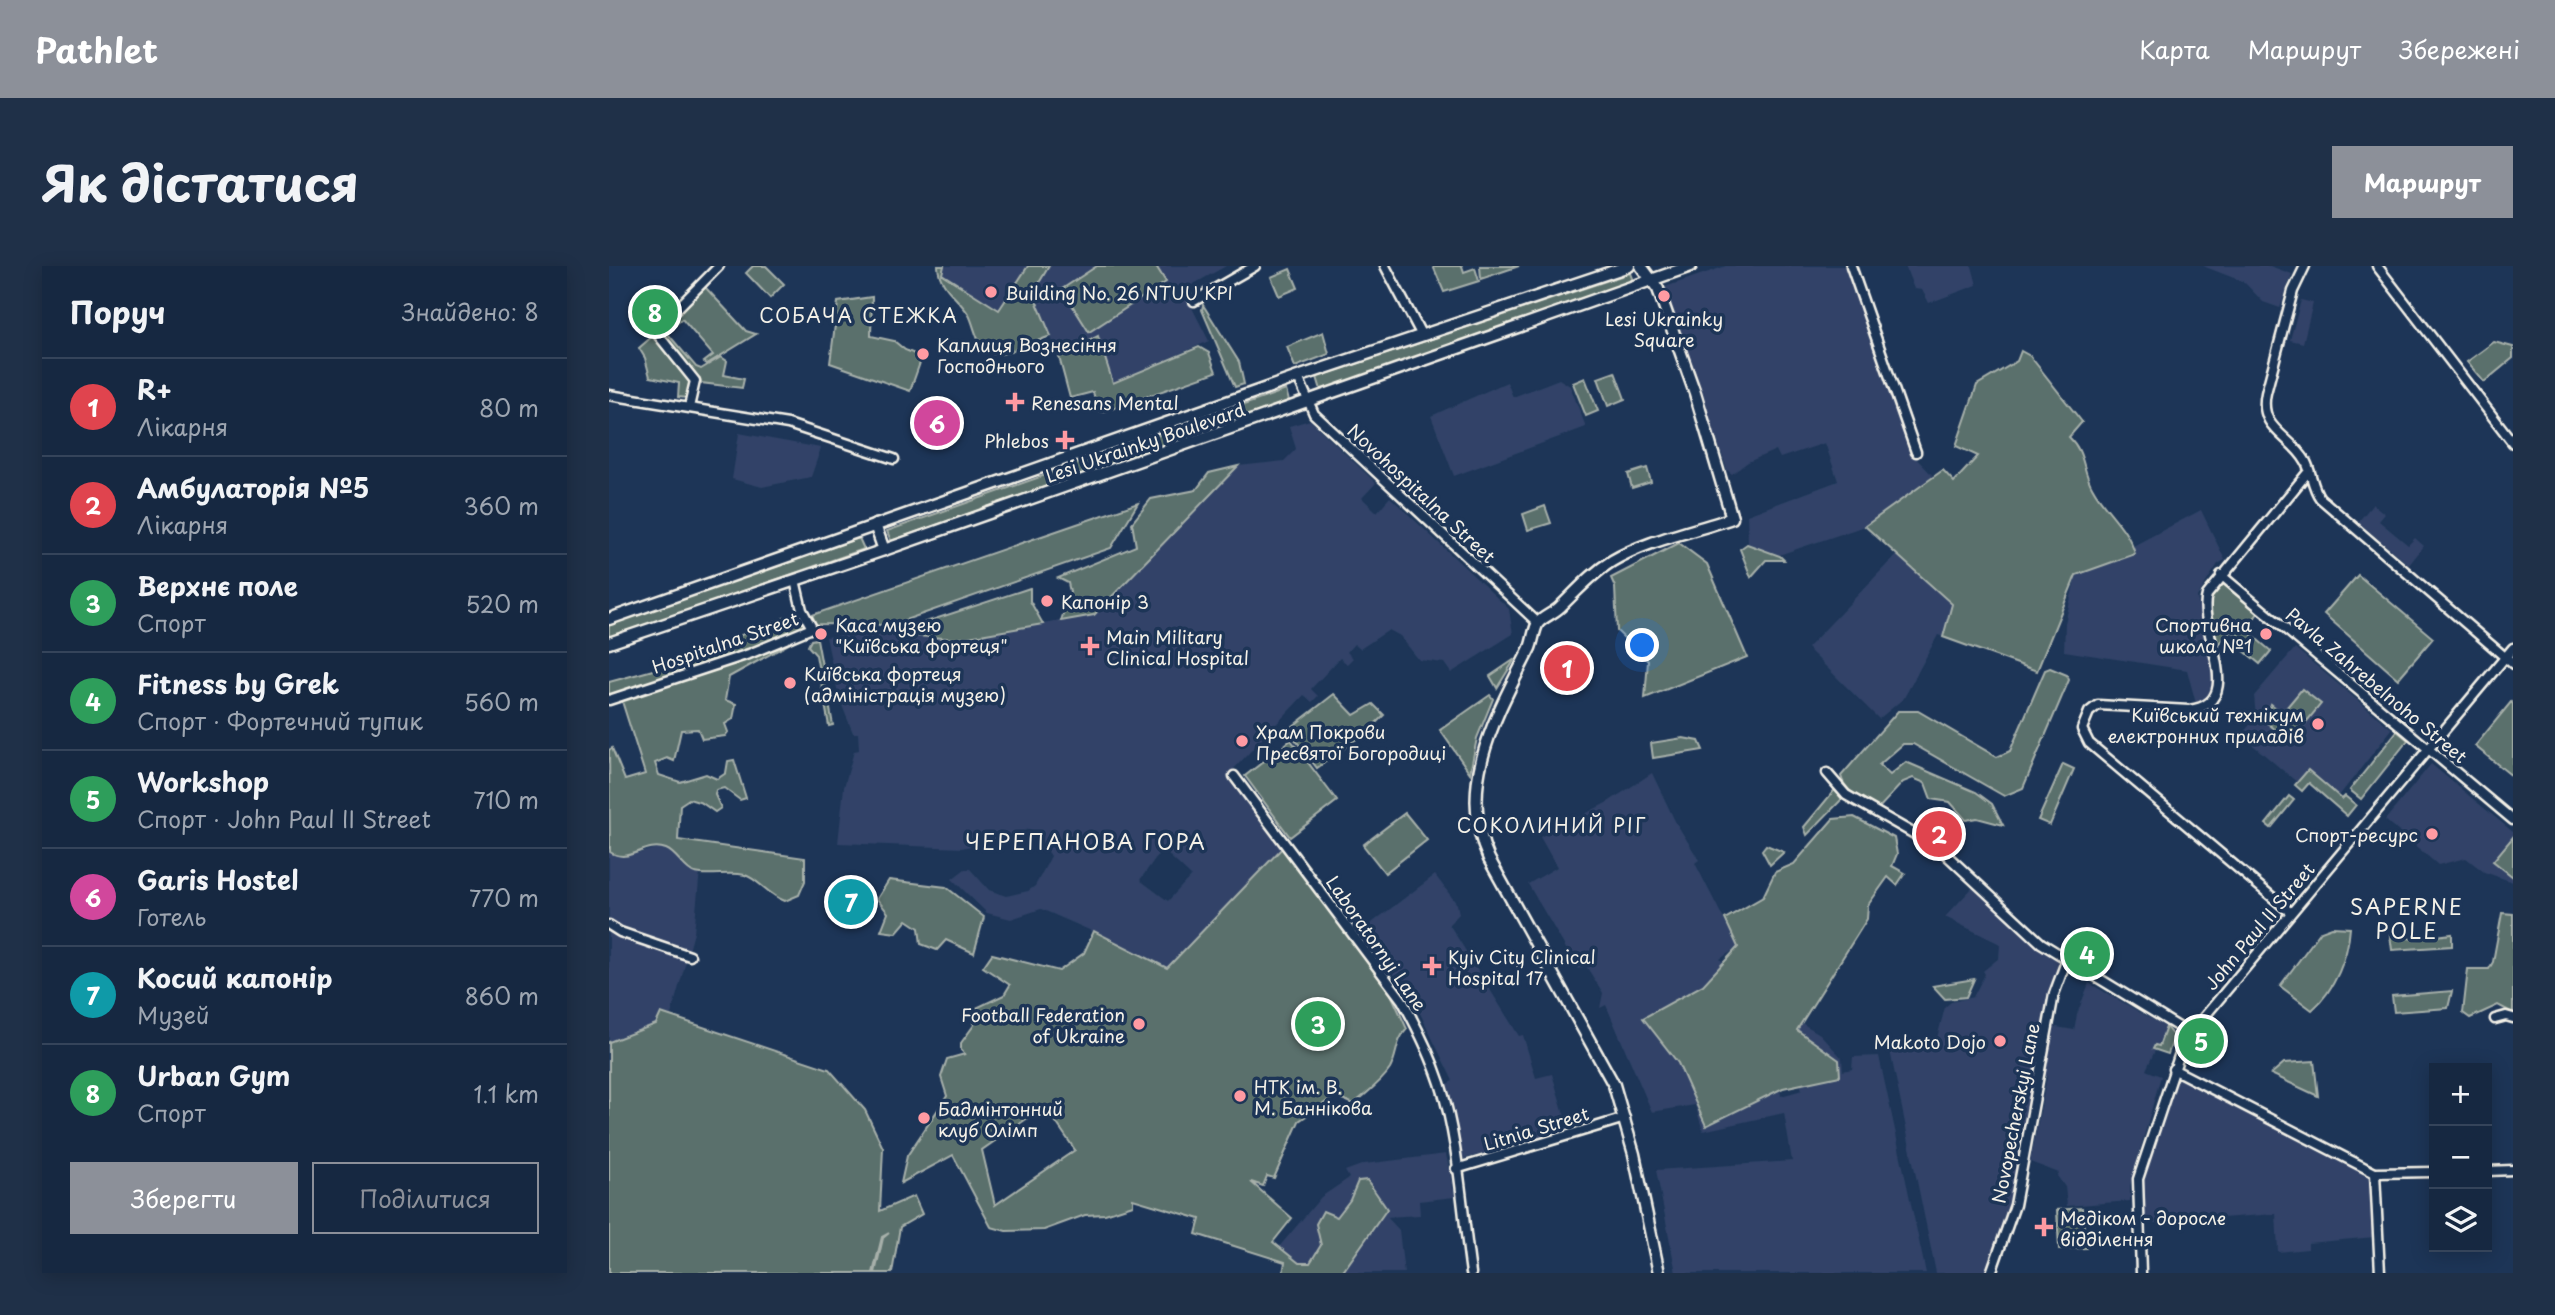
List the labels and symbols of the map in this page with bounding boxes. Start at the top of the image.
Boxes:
place label: Building No. 26 NTUU KPI [1005,279,1233,306]
marker: Building No. 26 NTUU KPI [983,284,999,300]
pin: 8 [632,286,678,338]
marker: Lesi Ukrainky Square [1656,288,1672,304]
district label: СОБАЧА СТЕЖКА [759,301,959,329]
place label: Lesi Ukrainky Square [1605,305,1723,353]
place label: Каплиця Вознесіння Господнього [937,331,1117,379]
marker: Каплиця Вознесіння Господнього [915,346,931,362]
place label: Renesans Mental [1031,389,1179,416]
marker: Renesans Mental [1005,392,1025,412]
street label: Lesi Ukrainky Boulevard [1042,395,1248,489]
pin: 6 [914,397,960,449]
street label: Novohospitalna Street [1342,417,1502,569]
place label: Phlebos [984,427,1049,454]
marker: Phlebos [1055,430,1075,450]
place label: Капонір 3 [1061,588,1149,615]
marker: Капонір 3 [1039,593,1055,609]
street label: Pavla Zahrebelnoho Street [2280,601,2474,769]
street label: Hospitalna Street [648,604,802,680]
place label: Каса музею "Київська фортеця" [835,611,1008,659]
place label: Спортивна школа №1 [2155,611,2253,659]
place label: Main Military Clinical Hospital [1106,623,1249,671]
marker: Каса музею "Київська фортеця" [813,626,829,642]
marker: Спортивна школа №1 [2258,626,2274,642]
your location [1625,628,1659,662]
marker: Main Military Clinical Hospital [1080,636,1100,656]
pin: 1 [1544,642,1590,694]
place label: Київська фортеця (адміністрація музею) [804,660,1006,708]
marker: Київська фортеця (адміністрація музею) [782,675,798,691]
place label: Київський технікум електронних приладів [2108,701,2304,749]
marker: Київський технікум електронних приладів [2310,716,2326,732]
place label: Храм Покрови Пресвятої Богородиці [1256,718,1446,766]
marker: Храм Покрови Пресвятої Богородиці [1234,733,1250,749]
pin: 2 [1916,808,1962,860]
district label: СОКОЛИНИЙ РІГ [1457,811,1647,839]
place label: Спорт-ресурс [2295,821,2418,848]
district label: ЧЕРЕПАНОВА ГОРА [965,825,1207,857]
marker: Спорт-ресурс [2424,826,2440,842]
street label: John Paul II Street [2198,856,2320,996]
street label: Laboratornyi Lane [1320,870,1434,1016]
pin: 7 [828,876,874,928]
district label: SAPERNE POLE [2350,890,2464,946]
pin: 4 [2064,928,2110,980]
place label: Kyiv City Clinical Hospital 17 [1448,943,1596,991]
marker: Kyiv City Clinical Hospital 17 [1422,956,1442,976]
pin: 3 [1295,998,1341,1050]
place label: Football Federation of Ukraine [961,1001,1125,1049]
pin: 5 [2178,1015,2224,1067]
marker: Football Federation of Ukraine [1131,1016,1147,1032]
street label: Novopecherskyi Lane [1984,1021,2046,1205]
place label: Makoto Dojo [1874,1028,1986,1055]
marker: Makoto Dojo [1992,1033,2008,1049]
place label: НТК ім. В. М. Баннікова [1254,1073,1373,1121]
marker: НТК ім. В. М. Баннікова [1232,1088,1248,1104]
place label: Бадмінтонний клуб Олімп [938,1095,1063,1143]
street label: Litnia Street [1480,1099,1592,1157]
marker: Бадмінтонний клуб Олімп [916,1110,932,1126]
place label: Медіком - доросле відділення [2060,1204,2226,1252]
marker: Медіком - доросле відділення [2034,1217,2054,1237]

